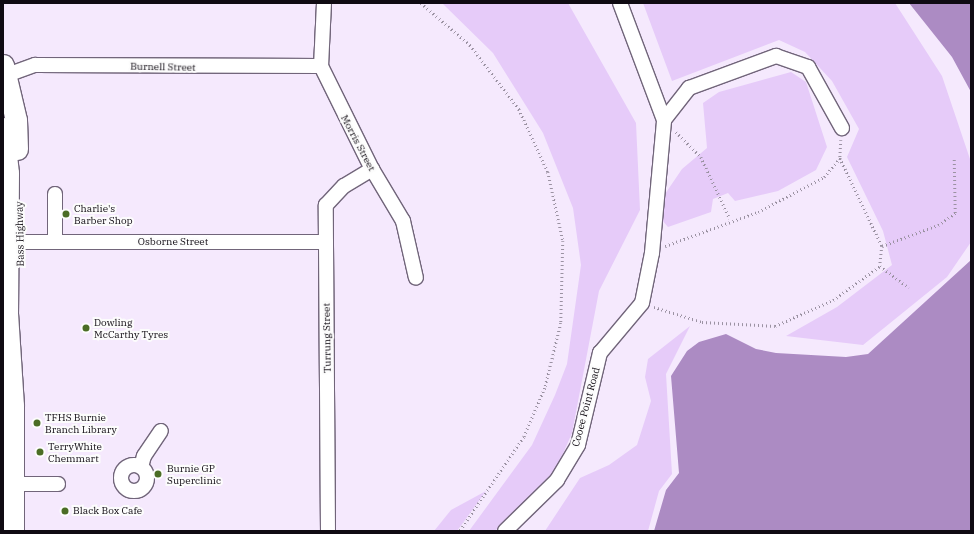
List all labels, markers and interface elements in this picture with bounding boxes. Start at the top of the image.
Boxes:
street label: Burnell Street [130,60,196,74]
street label: Morris Street [338,113,378,173]
street label: Bass Highway [13,201,27,267]
place label: Charlie's Barber Shop [74,202,133,226]
marker: Charlie's Barber Shop [61,209,71,219]
street label: Osborne Street [138,236,208,248]
street label: Turrung Street [320,303,334,373]
place label: Dowling McCarthy Tyres [94,316,168,340]
marker: Dowling McCarthy Tyres [81,323,91,333]
street label: Cooee Point Road [570,366,602,448]
place label: TFHS Burnie Branch Library [45,411,117,434]
marker: TFHS Burnie Branch Library [32,418,42,428]
place label: TerryWhite Chemmart [48,440,102,464]
marker: TerryWhite Chemmart [35,447,45,457]
place label: Burnie GP Superclinic [167,462,221,486]
marker: Burnie GP Superclinic [152,468,164,480]
place label: Black Box Cafe [73,505,142,517]
marker: Black Box Cafe [60,506,70,516]

